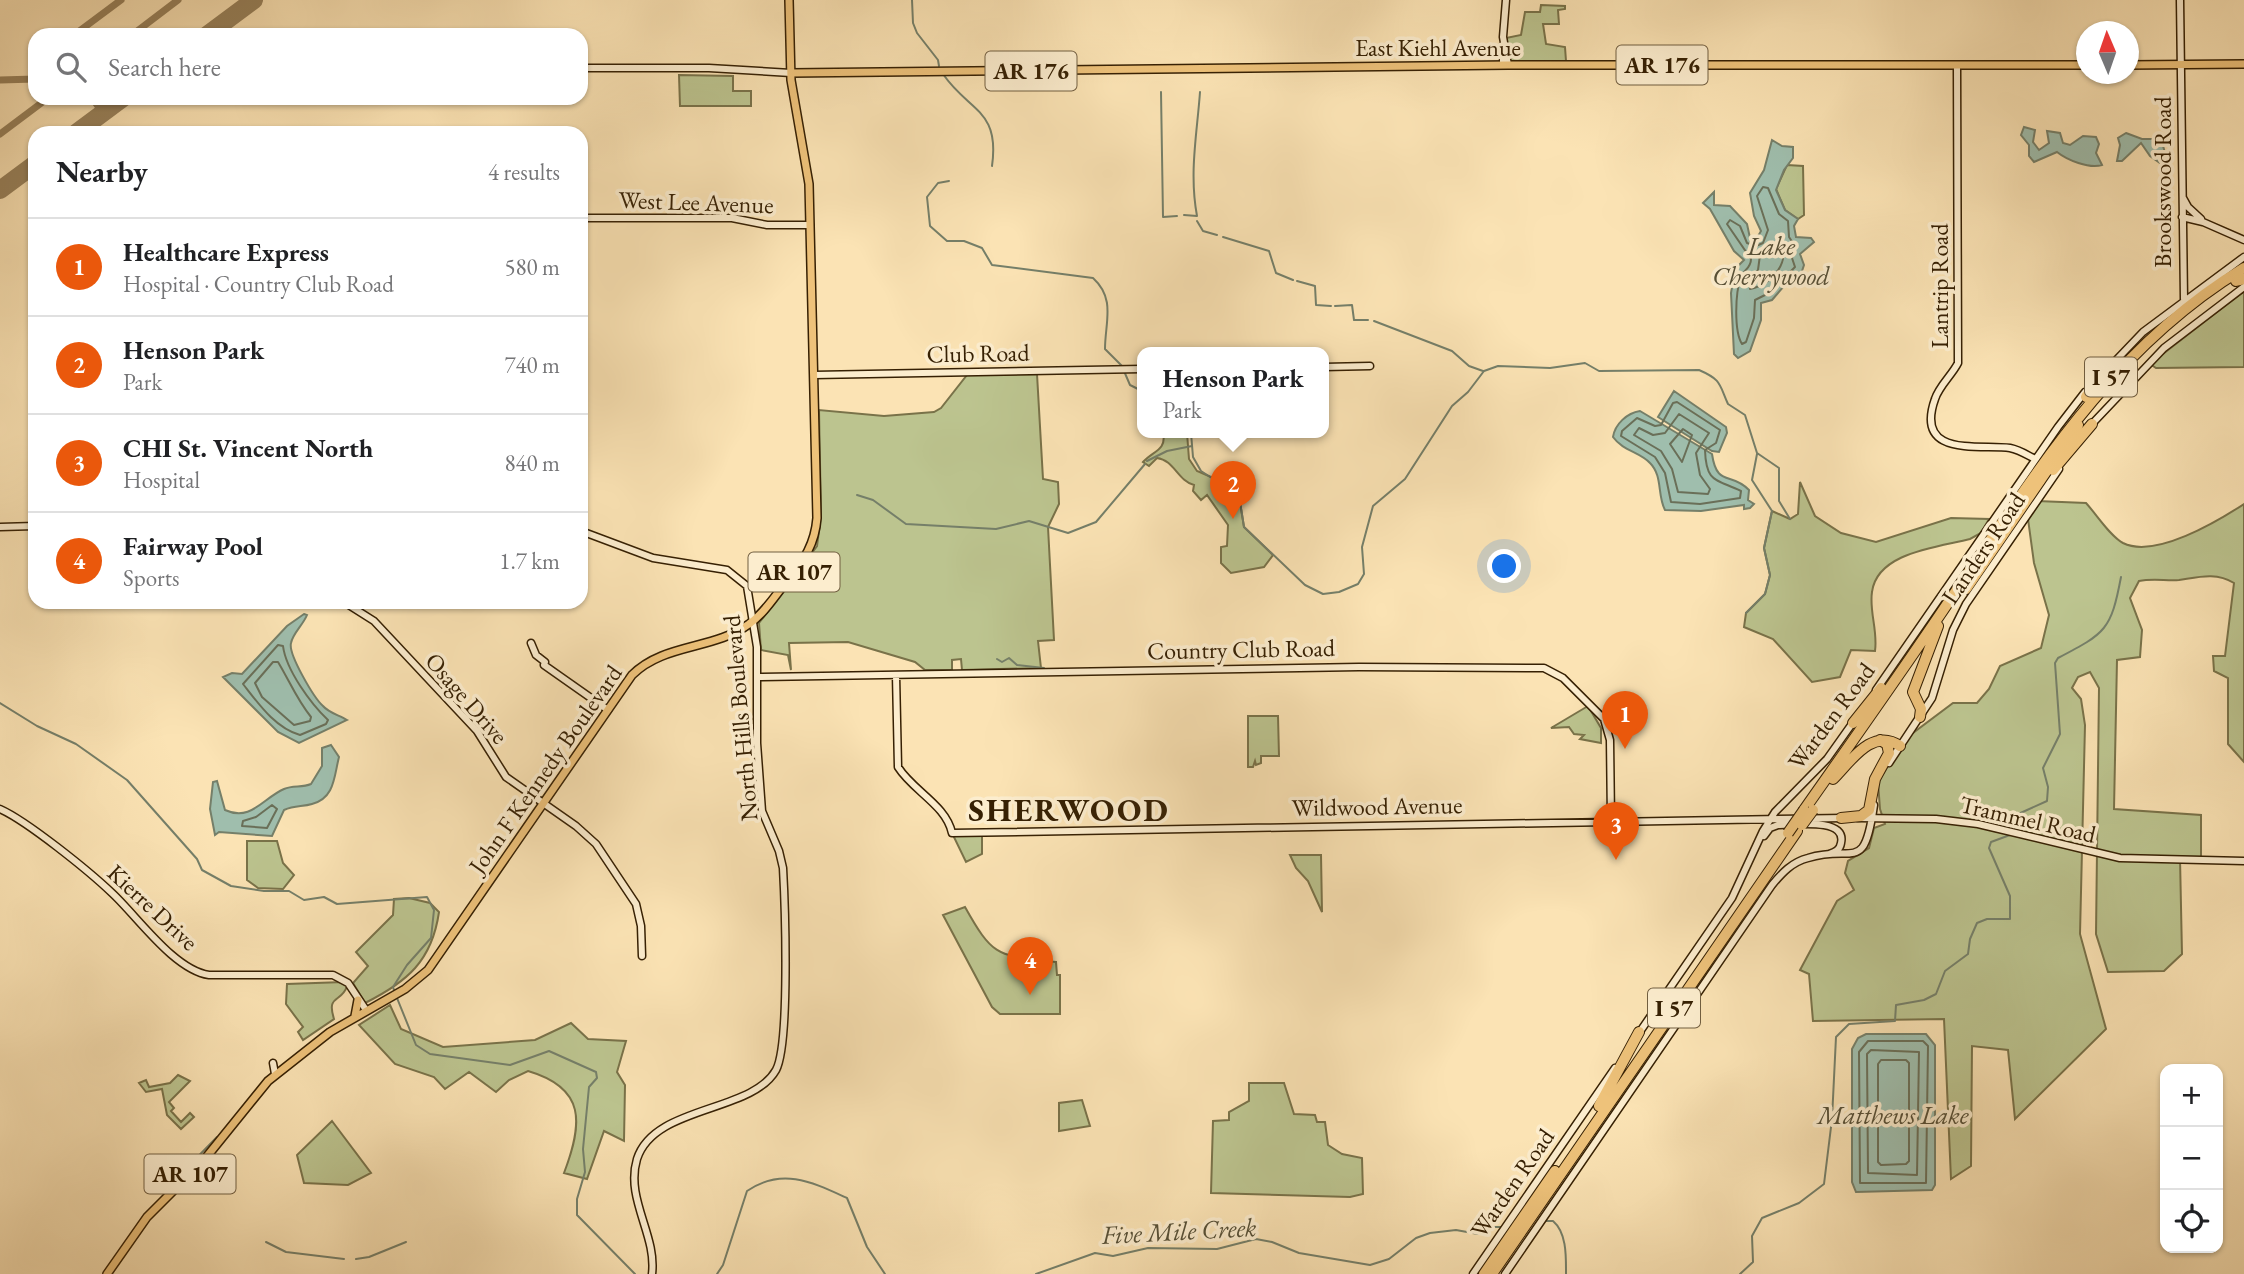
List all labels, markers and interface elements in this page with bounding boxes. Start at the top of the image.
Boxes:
north arrow [2076,21,2139,84]
search box [28,28,588,105]
street label: East Kiehl Avenue [1355,32,1521,63]
road number: AR 176 [1616,46,1708,85]
icon: search [52,48,90,86]
text: Search here [108,50,221,84]
road number: AR 176 [986,52,1076,90]
street label: Brookswood Road [2147,96,2178,268]
text: Nearby [56,152,148,191]
text: 4 results [488,157,560,187]
street label: West Lee Avenue [618,184,774,220]
street label: Lantrip Road [1924,223,1955,349]
water label: Lake Cherrywood [1712,229,1830,293]
text: Healthcare Express [123,235,329,269]
text: 1 [73,252,85,282]
text: 580 m [504,252,560,282]
text: Hospital · Country Club Road [123,269,394,299]
text: Henson Park [123,333,264,367]
street label: Club Road [926,337,1031,369]
popup [1137,347,1329,438]
text: 2 [73,350,85,380]
text: 740 m [504,350,560,380]
road number: I 57 [2085,358,2137,396]
text: Henson Park [1162,361,1304,395]
text: Park [123,367,162,397]
text: Park [1162,395,1202,425]
text: CHI St. Vincent North [123,431,373,465]
text: 3 [73,448,85,478]
text: 840 m [504,448,560,478]
pin: 2 [1210,461,1256,519]
text: Hospital [123,465,200,495]
street label: Landers Road [1934,485,2032,610]
text: Fairway Pool [123,529,263,563]
text: 4 [73,546,85,576]
text: 1.7 km [499,546,560,576]
your location [1487,549,1521,583]
road number: AR 107 [748,552,840,592]
text: Sports [123,563,179,593]
street label: North Hills Boulevard [715,613,764,822]
street label: Country Club Road [1147,632,1336,666]
street label: Osage Drive [419,646,515,750]
street label: Warden Road [1781,656,1882,776]
street label: John F Kennedy Boulevard [460,658,629,881]
pin: 1 [1602,691,1648,749]
street label: Trammel Road [1957,788,2100,850]
district label: SHERWOOD [968,789,1170,831]
street label: Wildwood Avenue [1291,789,1463,823]
pin: 3 [1593,802,1639,860]
street label: Kierre Drive [101,857,205,957]
pin: 4 [1007,937,1053,995]
road number: I 57 [1648,988,1700,1028]
map controls [2160,1064,2223,1253]
button: + [2160,1064,2223,1127]
water label: Matthews Lake [1815,1098,1970,1132]
street label: Warden Road [1463,1122,1561,1244]
button: − [2160,1127,2223,1190]
road number: AR 107 [144,1154,235,1194]
button: locate [2160,1190,2223,1253]
water label: Five Mile Creek [1100,1210,1257,1252]

